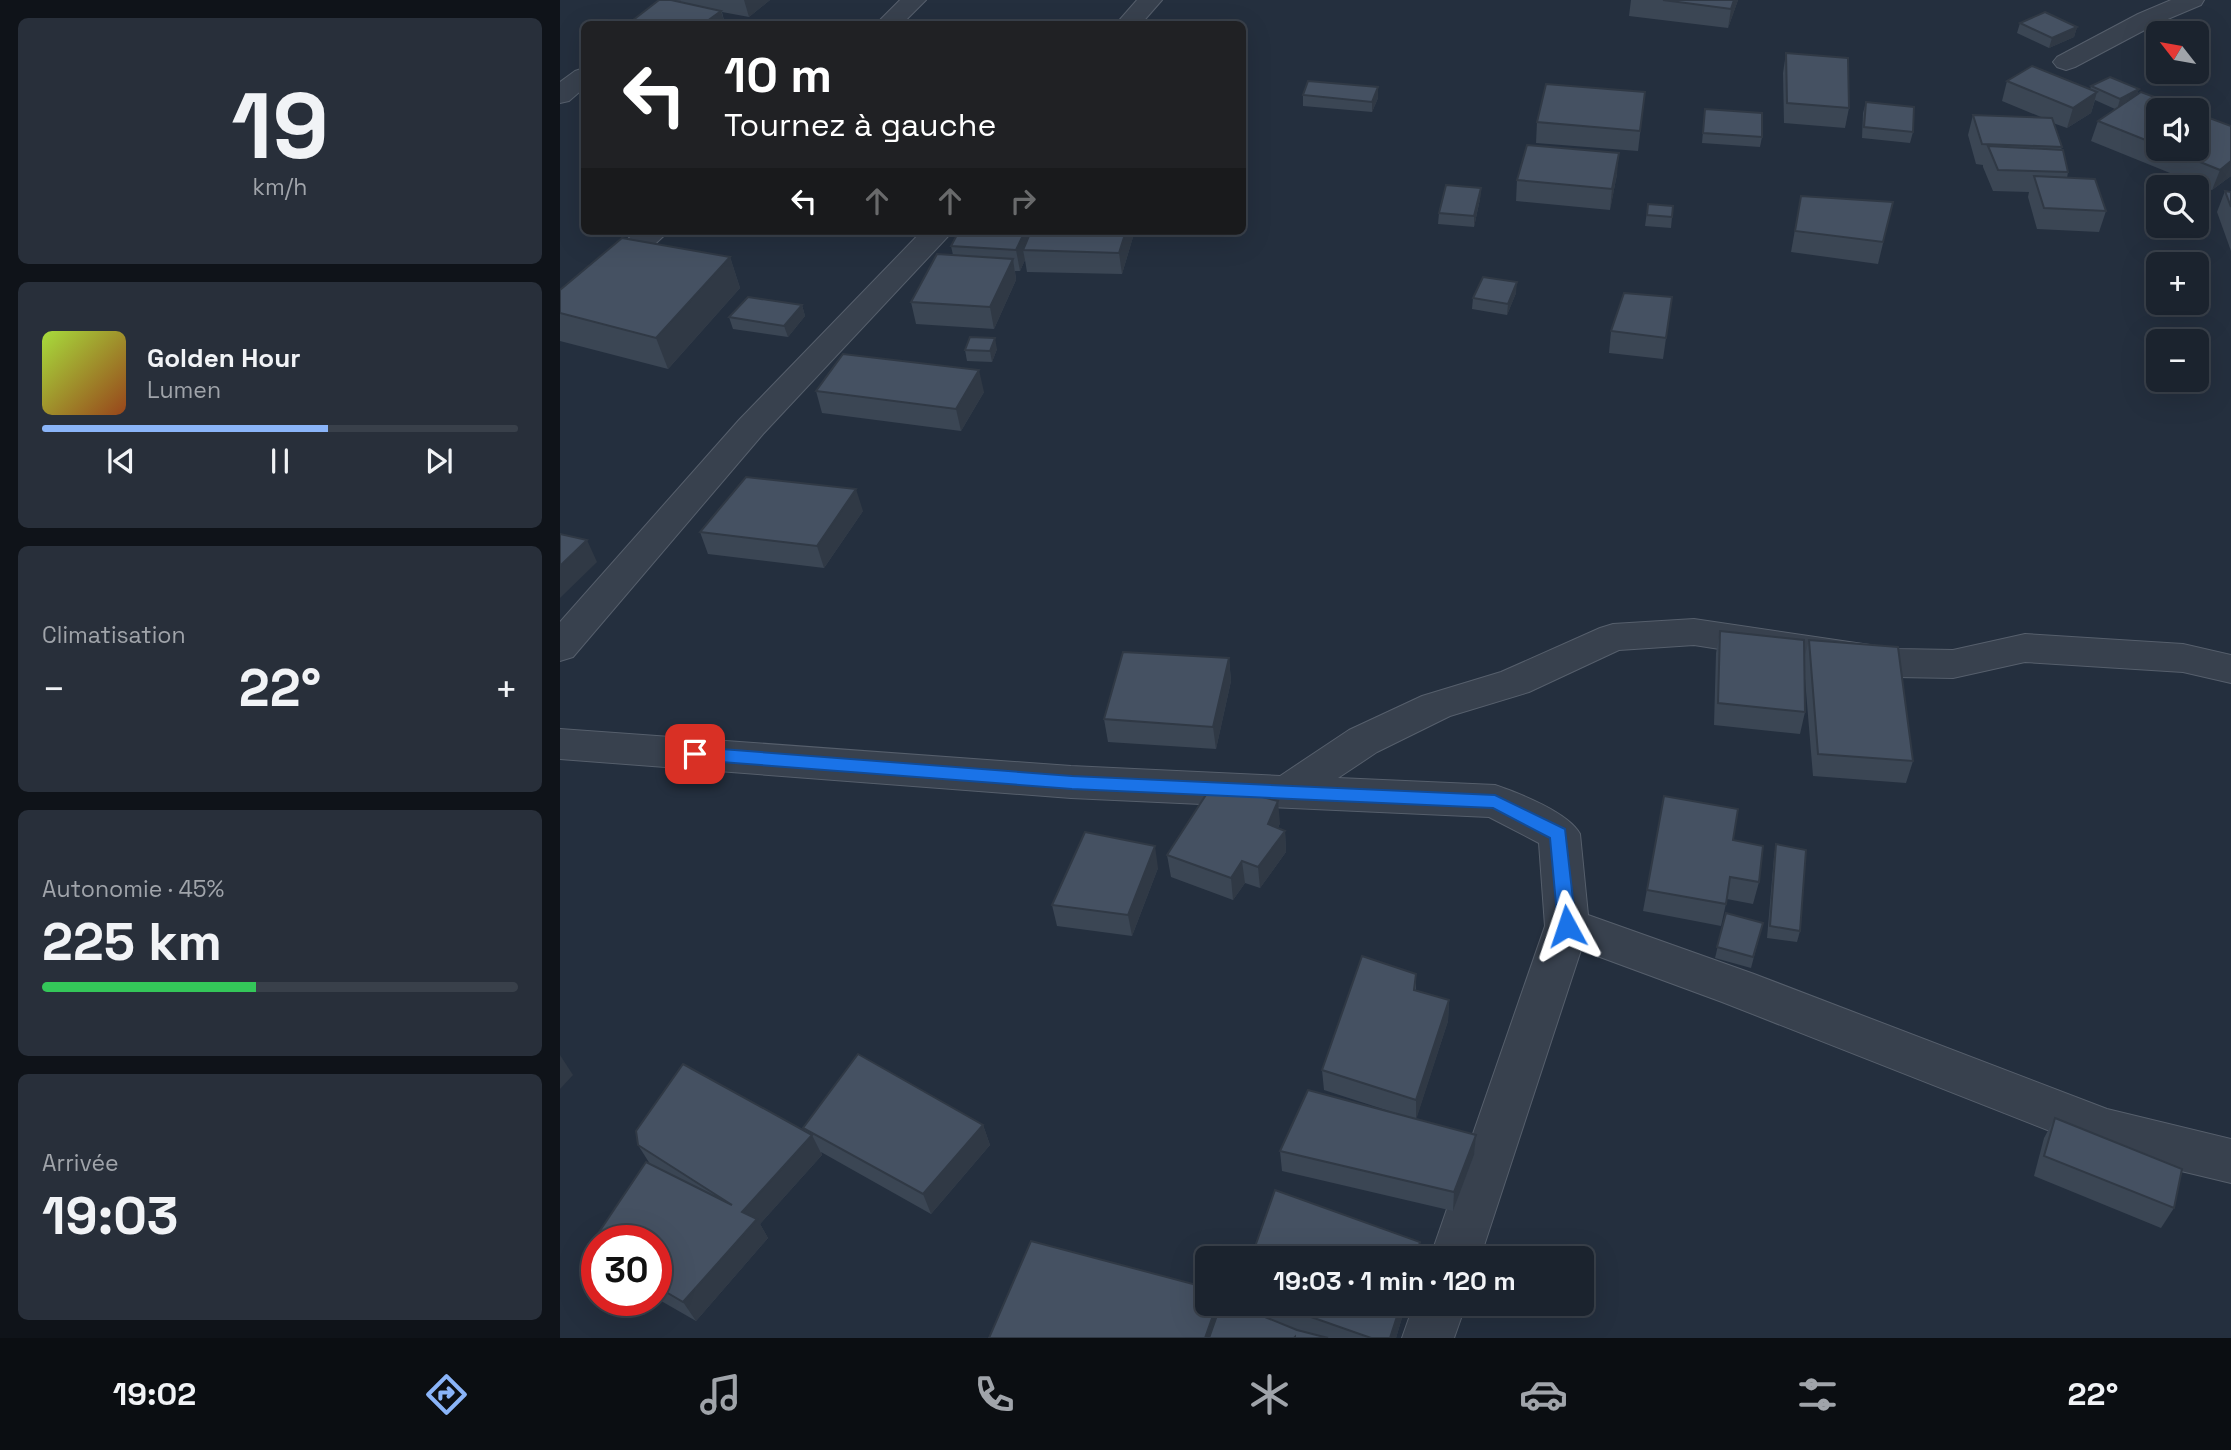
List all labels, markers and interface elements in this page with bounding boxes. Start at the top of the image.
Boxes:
north arrow [2146,21,2208,84]
map controls [2146,21,2209,392]
text: 10 m [724,44,832,106]
icon: left [609,49,700,140]
text: 19 [231,68,329,185]
button: sound [2146,98,2209,161]
text: Tournez à gauche [724,105,996,145]
text: km/h [253,172,307,202]
button: search [2146,175,2209,238]
icon: left [785,182,823,220]
icon: ahead [858,182,896,220]
icon: ahead [931,182,969,220]
icon: right [1004,182,1042,220]
button: + [2146,252,2209,315]
button: − [2146,329,2209,392]
text: Golden Hour [147,341,301,375]
text: Lumen [147,375,221,405]
icon: previous [102,442,140,480]
icon: pause [261,442,299,480]
icon: next [420,442,458,480]
text: Climatisation [42,620,186,650]
text: 22° [239,655,321,721]
text: − [42,665,66,713]
text: + [494,665,518,713]
pin [665,724,725,784]
icon: arrive [676,735,714,773]
text: Autonomie · 45% [42,874,224,904]
position arrow [1530,889,1604,963]
text: 225 km [42,909,222,975]
text: Arrivée [42,1148,119,1178]
text: 19:03 [42,1183,178,1249]
speed limit sign: 30 [581,1225,672,1316]
text: 19:03 · 1 min · 120 m [1273,1264,1516,1298]
icon: directions [422,1370,471,1419]
icon: music [696,1370,745,1419]
icon: phone [970,1370,1019,1419]
icon: climate [1245,1370,1294,1419]
icon: car [1519,1370,1568,1419]
icon: filters [1793,1370,1842,1419]
text: 19:02 [113,1374,196,1414]
text: 22° [2068,1374,2118,1414]

